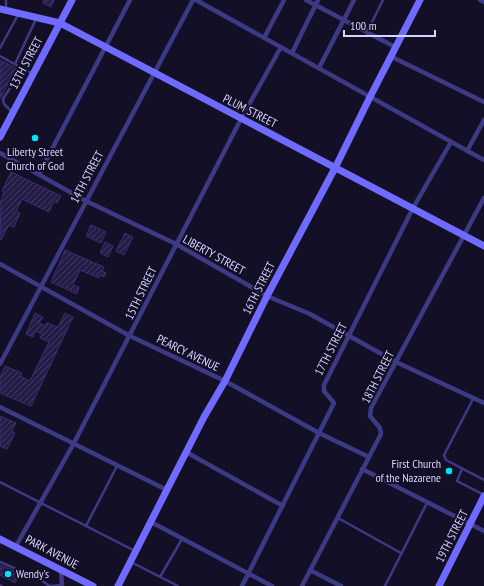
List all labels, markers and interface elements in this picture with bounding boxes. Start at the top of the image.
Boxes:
scale bar [344,12,435,38]
text: 100 m [350,18,377,33]
street label: 13TH STREET [6,33,46,91]
street label: PLUM STREET [221,91,280,131]
marker: Liberty Street Church of God [30,133,40,143]
place label: Liberty Street Church of God [6,144,64,173]
street label: 14TH STREET [67,147,107,205]
street label: LIBERTY STREET [181,231,248,278]
street label: 16TH STREET [239,258,278,317]
street label: 15TH STREET [121,263,160,322]
street label: 17TH STREET [311,319,350,378]
street label: PEARCY AVENUE [154,331,222,374]
street label: 18TH STREET [358,347,397,406]
place label: First Church of the Nazarene [375,456,441,485]
marker: First Church of the Nazarene [444,466,454,476]
street label: 19TH STREET [432,506,471,565]
street label: PARK AVENUE [23,531,81,572]
place label: Wendy's [16,566,49,581]
marker: Wendy's [3,569,13,579]

